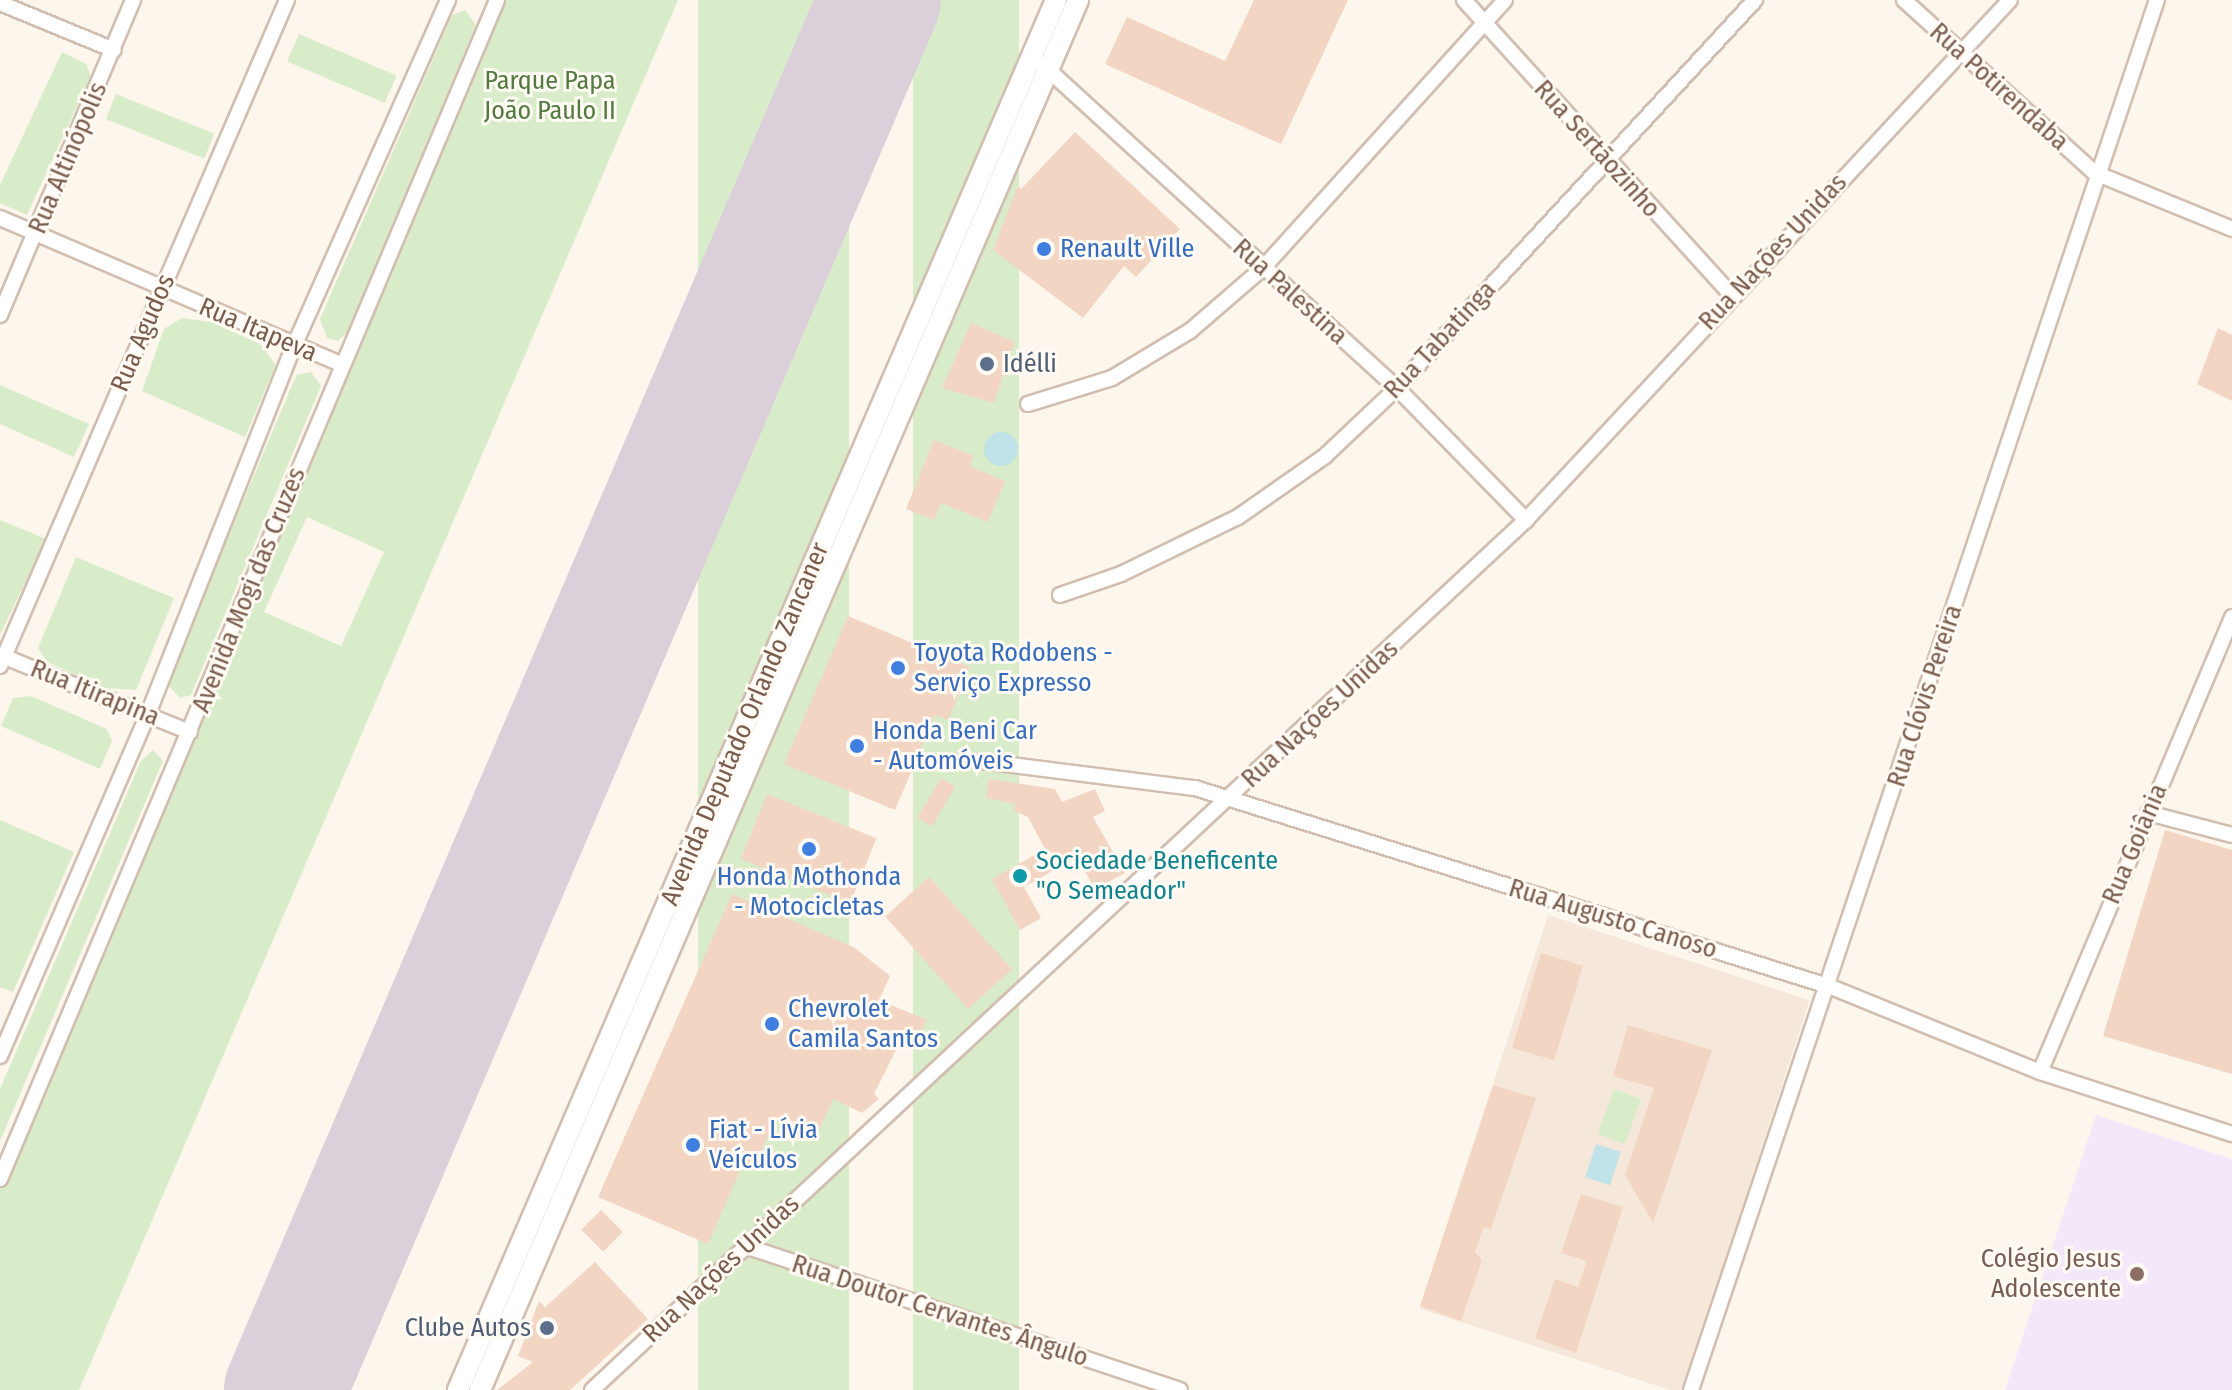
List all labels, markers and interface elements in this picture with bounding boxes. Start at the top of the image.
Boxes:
street label: Rua Potirendaba [1923,16,2075,158]
park label: Parque Papa João Paulo II [484,65,616,126]
street label: Rua Sertãozinho [1527,74,1667,224]
street label: Rua Altinópolis [22,78,114,238]
street label: Rua Nações Unidas [1692,167,1854,337]
street label: Rua Palestina [1226,232,1354,352]
place label: Renault Ville [1060,233,1194,265]
marker: Renault Ville [1035,240,1053,258]
street label: Rua Agudos [104,270,182,396]
street label: Rua Tabatinga [1378,275,1502,405]
street label: Rua Itapeva [194,291,322,369]
place label: Idélli [1003,348,1057,380]
marker: Idélli [978,355,996,373]
street label: Avenida Mogi das Cruzes [186,463,312,717]
street label: Avenida Deputado Orlando Zancaner [654,538,836,910]
street label: Rua Clóvis Pereira [1881,601,1969,791]
street label: Rua Nações Unidas [1235,633,1405,795]
place label: Toyota Rodobens - Serviço Expresso [914,637,1113,698]
street label: Rua Itirapina [26,653,164,733]
marker: Toyota Rodobens - Serviço Expresso [889,659,907,677]
place label: Honda Beni Car - Automóveis [873,715,1037,776]
marker: Honda Beni Car - Automóveis [848,737,866,755]
street label: Rua Goiânia [2096,779,2174,909]
marker: Honda Mothonda - Motocicletas [800,840,818,858]
place label: Sociedade Beneficente "O Semeador" [1036,845,1278,906]
place label: Honda Mothonda - Motocicletas [717,861,901,922]
marker: Sociedade Beneficente "O Semeador" [1011,867,1029,885]
street label: Rua Augusto Canoso [1505,872,1721,966]
place label: Chevrolet Camila Santos [788,993,938,1054]
marker: Chevrolet Camila Santos [763,1015,781,1033]
place label: Fiat - Lívia Veículos [709,1114,818,1176]
marker: Fiat - Lívia Veículos [684,1136,702,1154]
street label: Rua Nações Unidas [636,1188,806,1350]
place label: Colégio Jesus Adolescente [1981,1243,2121,1304]
street label: Rua Doutor Cervantes Ângulo [788,1248,1092,1374]
marker: Colégio Jesus Adolescente [2128,1265,2146,1283]
place label: Clube Autos [405,1312,531,1344]
marker: Clube Autos [538,1319,556,1337]

